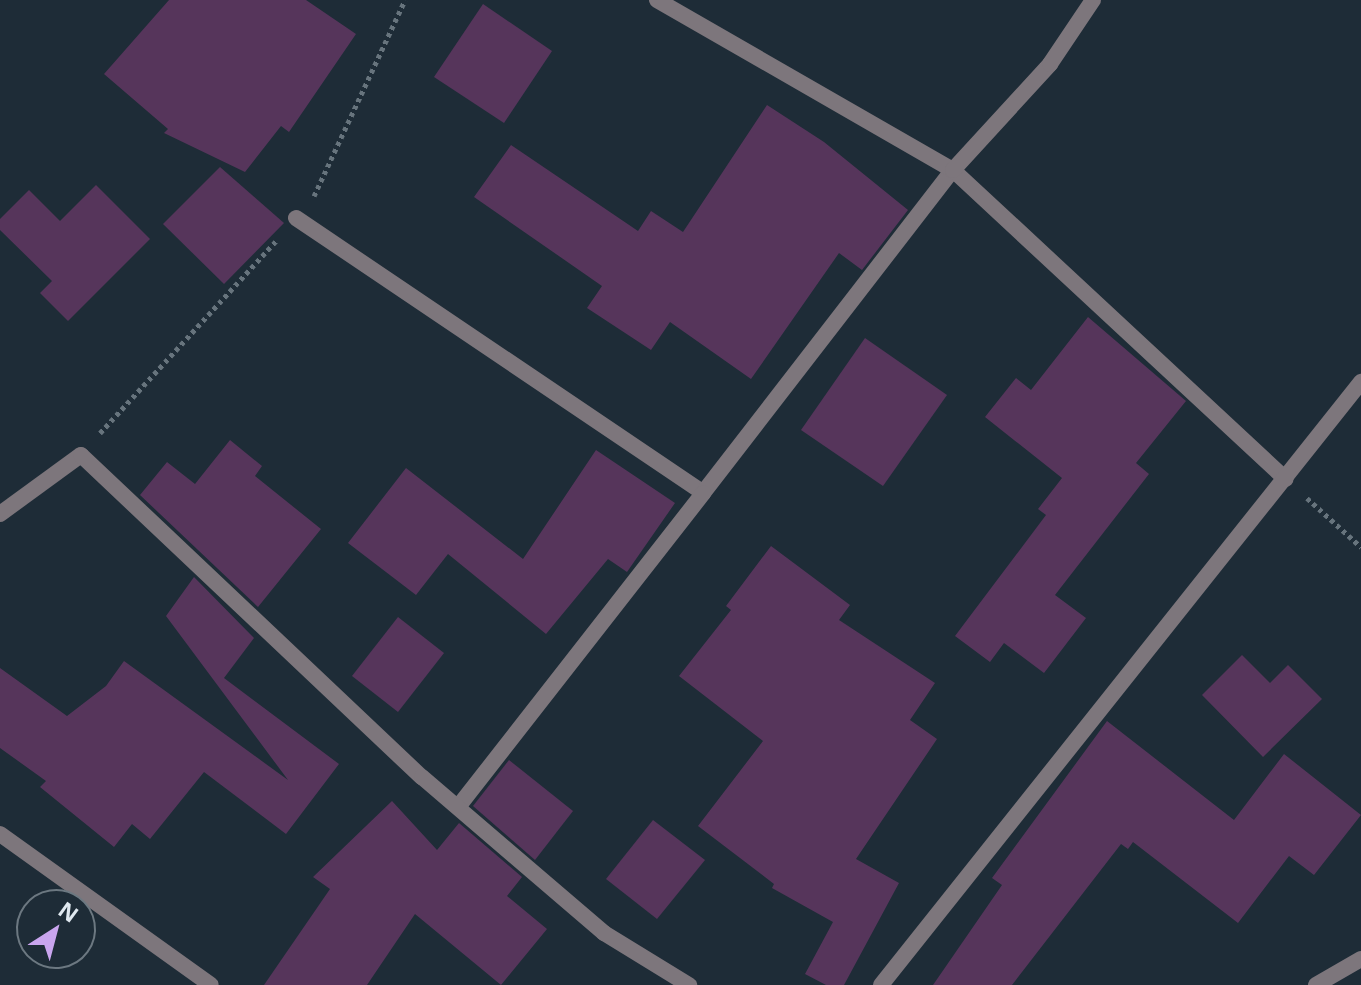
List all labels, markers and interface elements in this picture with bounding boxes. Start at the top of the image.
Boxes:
north arrow [16,889,96,969]
text: N [53,894,85,929]

